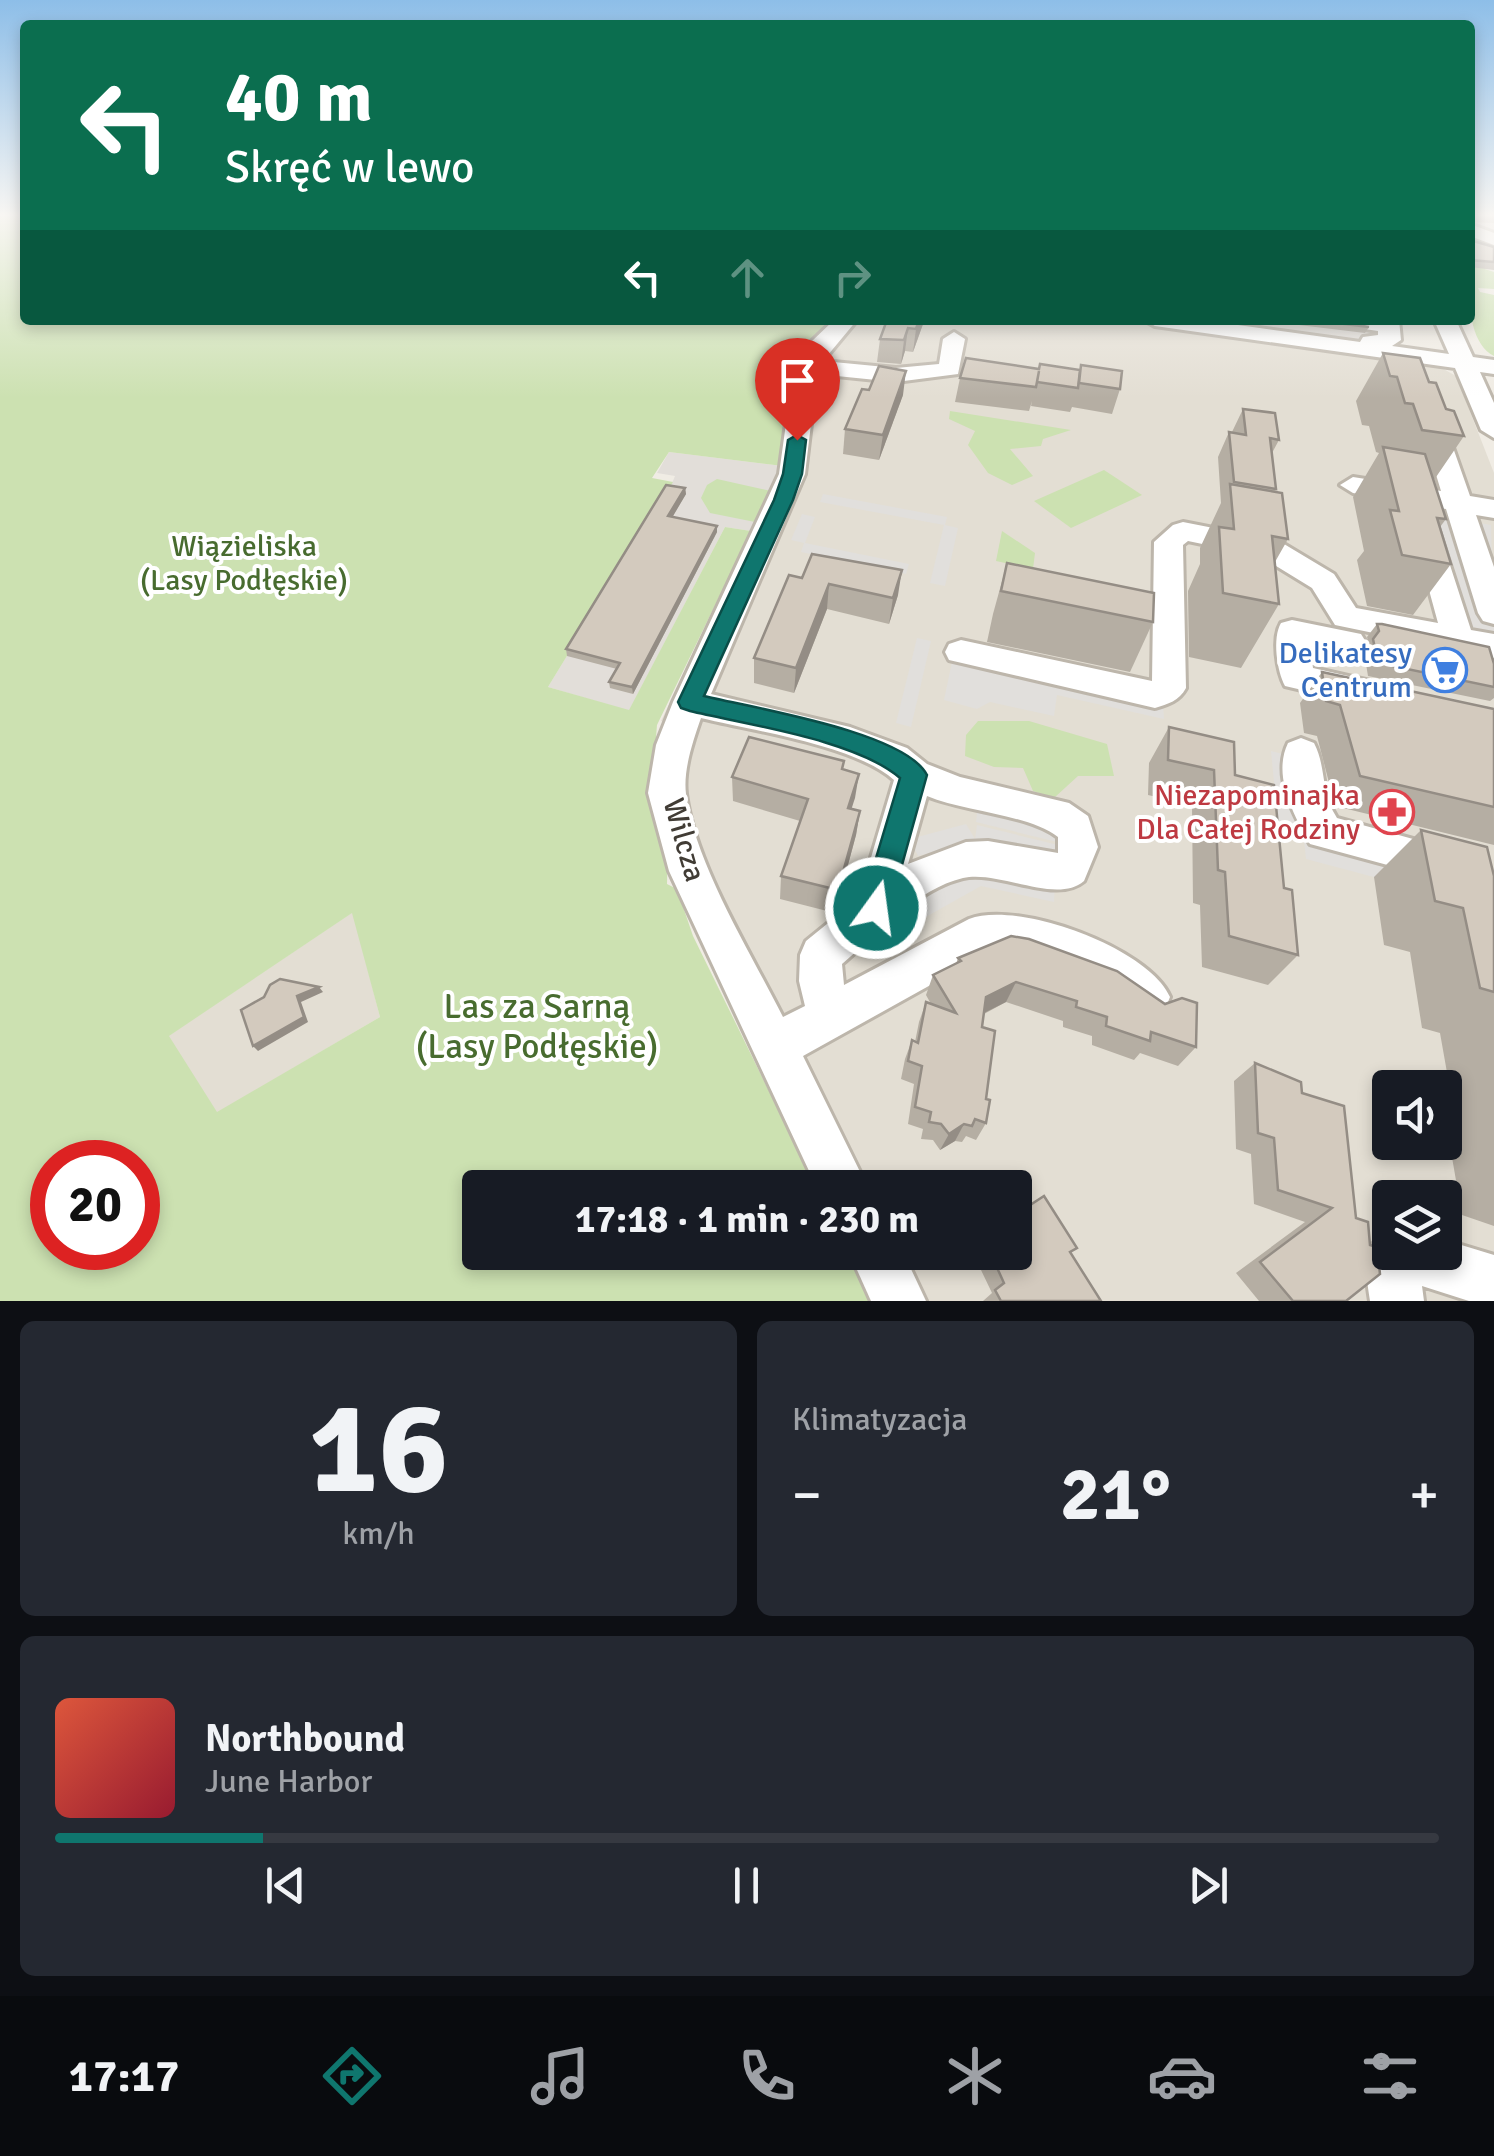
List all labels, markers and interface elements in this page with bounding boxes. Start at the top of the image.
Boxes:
text: 40 m [225,54,373,140]
icon: left [60,60,190,190]
text: Skręć w lewo [225,140,474,195]
icon: left [615,250,670,305]
icon: ahead [720,250,775,305]
icon: right [825,250,880,305]
pin [755,338,840,441]
icon: arrive [770,353,825,408]
park label: Wiązieliska (Lasy Podłęskie) [140,528,348,599]
place label: Delikatesy Centrum [1278,635,1412,706]
supermarket icon: Delikatesy Centrum [1422,647,1468,693]
place label: Niezapominajka Dla Całej Rodziny [1136,777,1360,848]
pharmacy icon: Niezapominajka Dla Całej Rodziny [1369,789,1415,835]
street label: Wilcza [655,794,713,886]
position arrow [824,856,928,960]
park label: Las za Sarną (Lasy Podłęskie) [416,985,658,1068]
map controls [1372,1070,1462,1270]
button: sound [1372,1070,1462,1160]
speed limit sign: 20 [30,1140,160,1270]
button: layers [1372,1180,1462,1270]
text: 17:18 · 1 min · 230 m [575,1196,919,1243]
text: 16 [308,1369,449,1529]
text: Klimatyzacja [792,1400,968,1439]
text: 21° [1060,1448,1171,1541]
text: − [792,1461,822,1529]
text: + [1409,1461,1439,1529]
text: km/h [342,1514,415,1553]
text: Northbound [205,1715,405,1762]
text: June Harbor [205,1762,372,1801]
icon: previous [258,1858,313,1913]
icon: pause [719,1858,774,1913]
icon: next [1181,1858,1236,1913]
icon: directions [317,2041,387,2111]
icon: music [525,2041,595,2111]
icon: phone [732,2041,802,2111]
icon: climate [940,2041,1010,2111]
icon: car [1147,2041,1217,2111]
icon: filters [1355,2041,1425,2111]
text: 17:17 [69,2049,179,2104]

